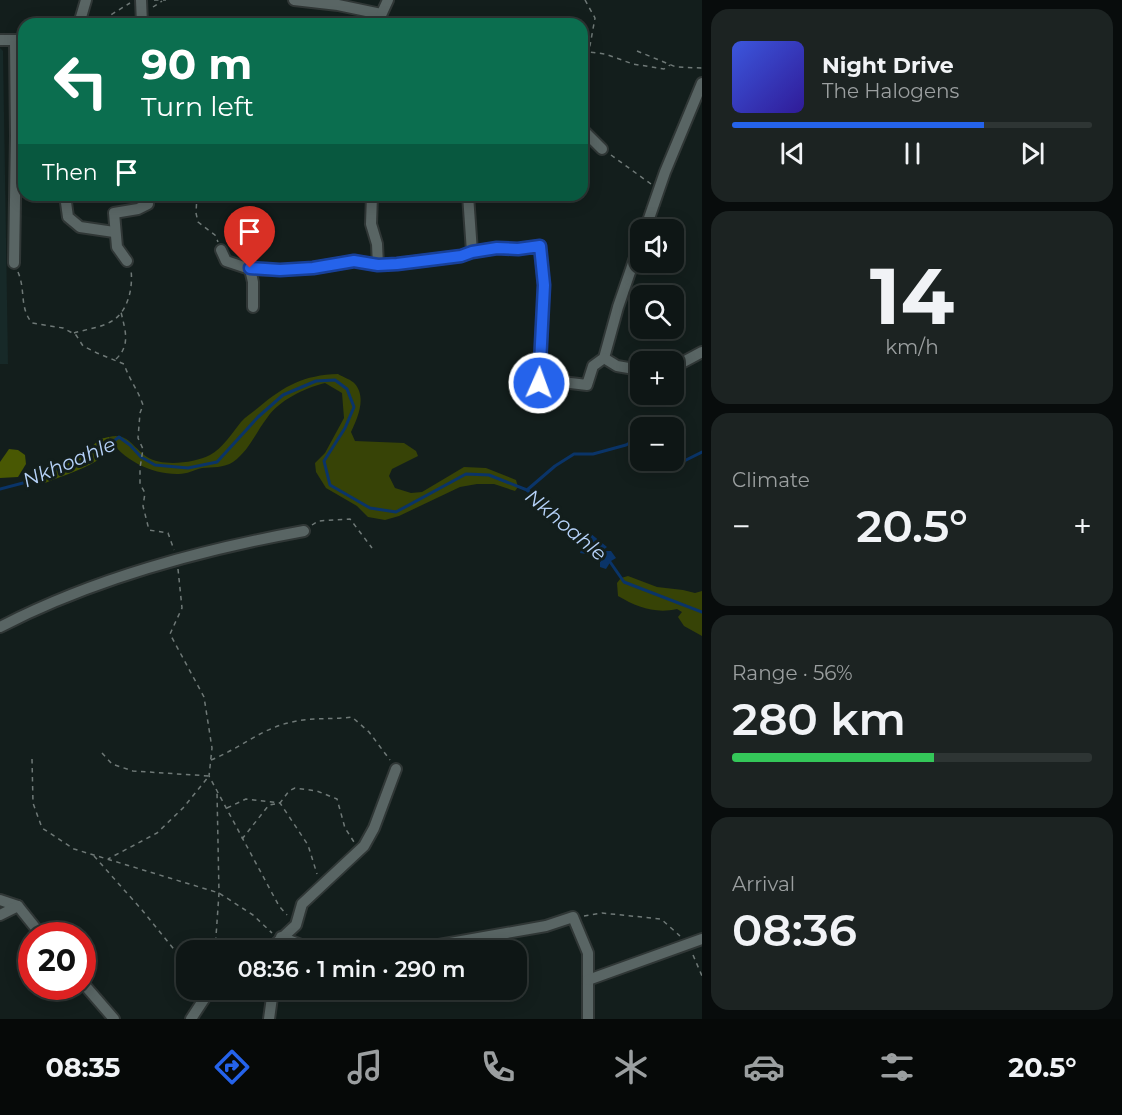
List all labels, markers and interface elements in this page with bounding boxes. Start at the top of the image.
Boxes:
text: 90 m [141,38,252,90]
icon: left [42,42,120,120]
text: Night Drive [822,52,954,79]
text: The Halogens [822,79,959,103]
text: Turn left [141,90,254,123]
icon: previous [776,137,809,170]
icon: pause [896,137,929,170]
icon: next [1016,137,1049,170]
icon: arrive [110,156,143,189]
text: Then [42,159,98,186]
pin [224,206,275,268]
icon: arrive [233,215,266,248]
map controls [630,219,684,471]
button: sound [630,219,684,273]
text: 14 [870,248,954,344]
button: search [630,285,684,339]
text: km/h [885,335,939,359]
position arrow [507,351,571,415]
button: + [630,351,684,405]
button: − [630,417,684,471]
water label: Nkhoahle [19,432,119,492]
text: Climate [732,468,810,492]
water label: Nkhoahle [520,484,612,566]
text: 20.5° [856,498,968,553]
text: − [732,506,751,546]
text: + [1073,506,1092,546]
text: Range · 56% [732,661,853,685]
text: 280 km [732,691,906,746]
text: Arrival [732,872,795,896]
text: 08:36 [732,902,857,957]
speed limit sign: 20 [18,922,96,1000]
text: 08:36 · 1 min · 290 m [238,956,465,983]
icon: directions [211,1046,253,1088]
icon: music [344,1046,386,1088]
icon: phone [477,1046,519,1088]
icon: climate [610,1046,652,1088]
icon: car [743,1046,785,1088]
icon: filters [876,1046,918,1088]
text: 08:35 [45,1051,120,1084]
text: 20.5° [1008,1051,1077,1084]

